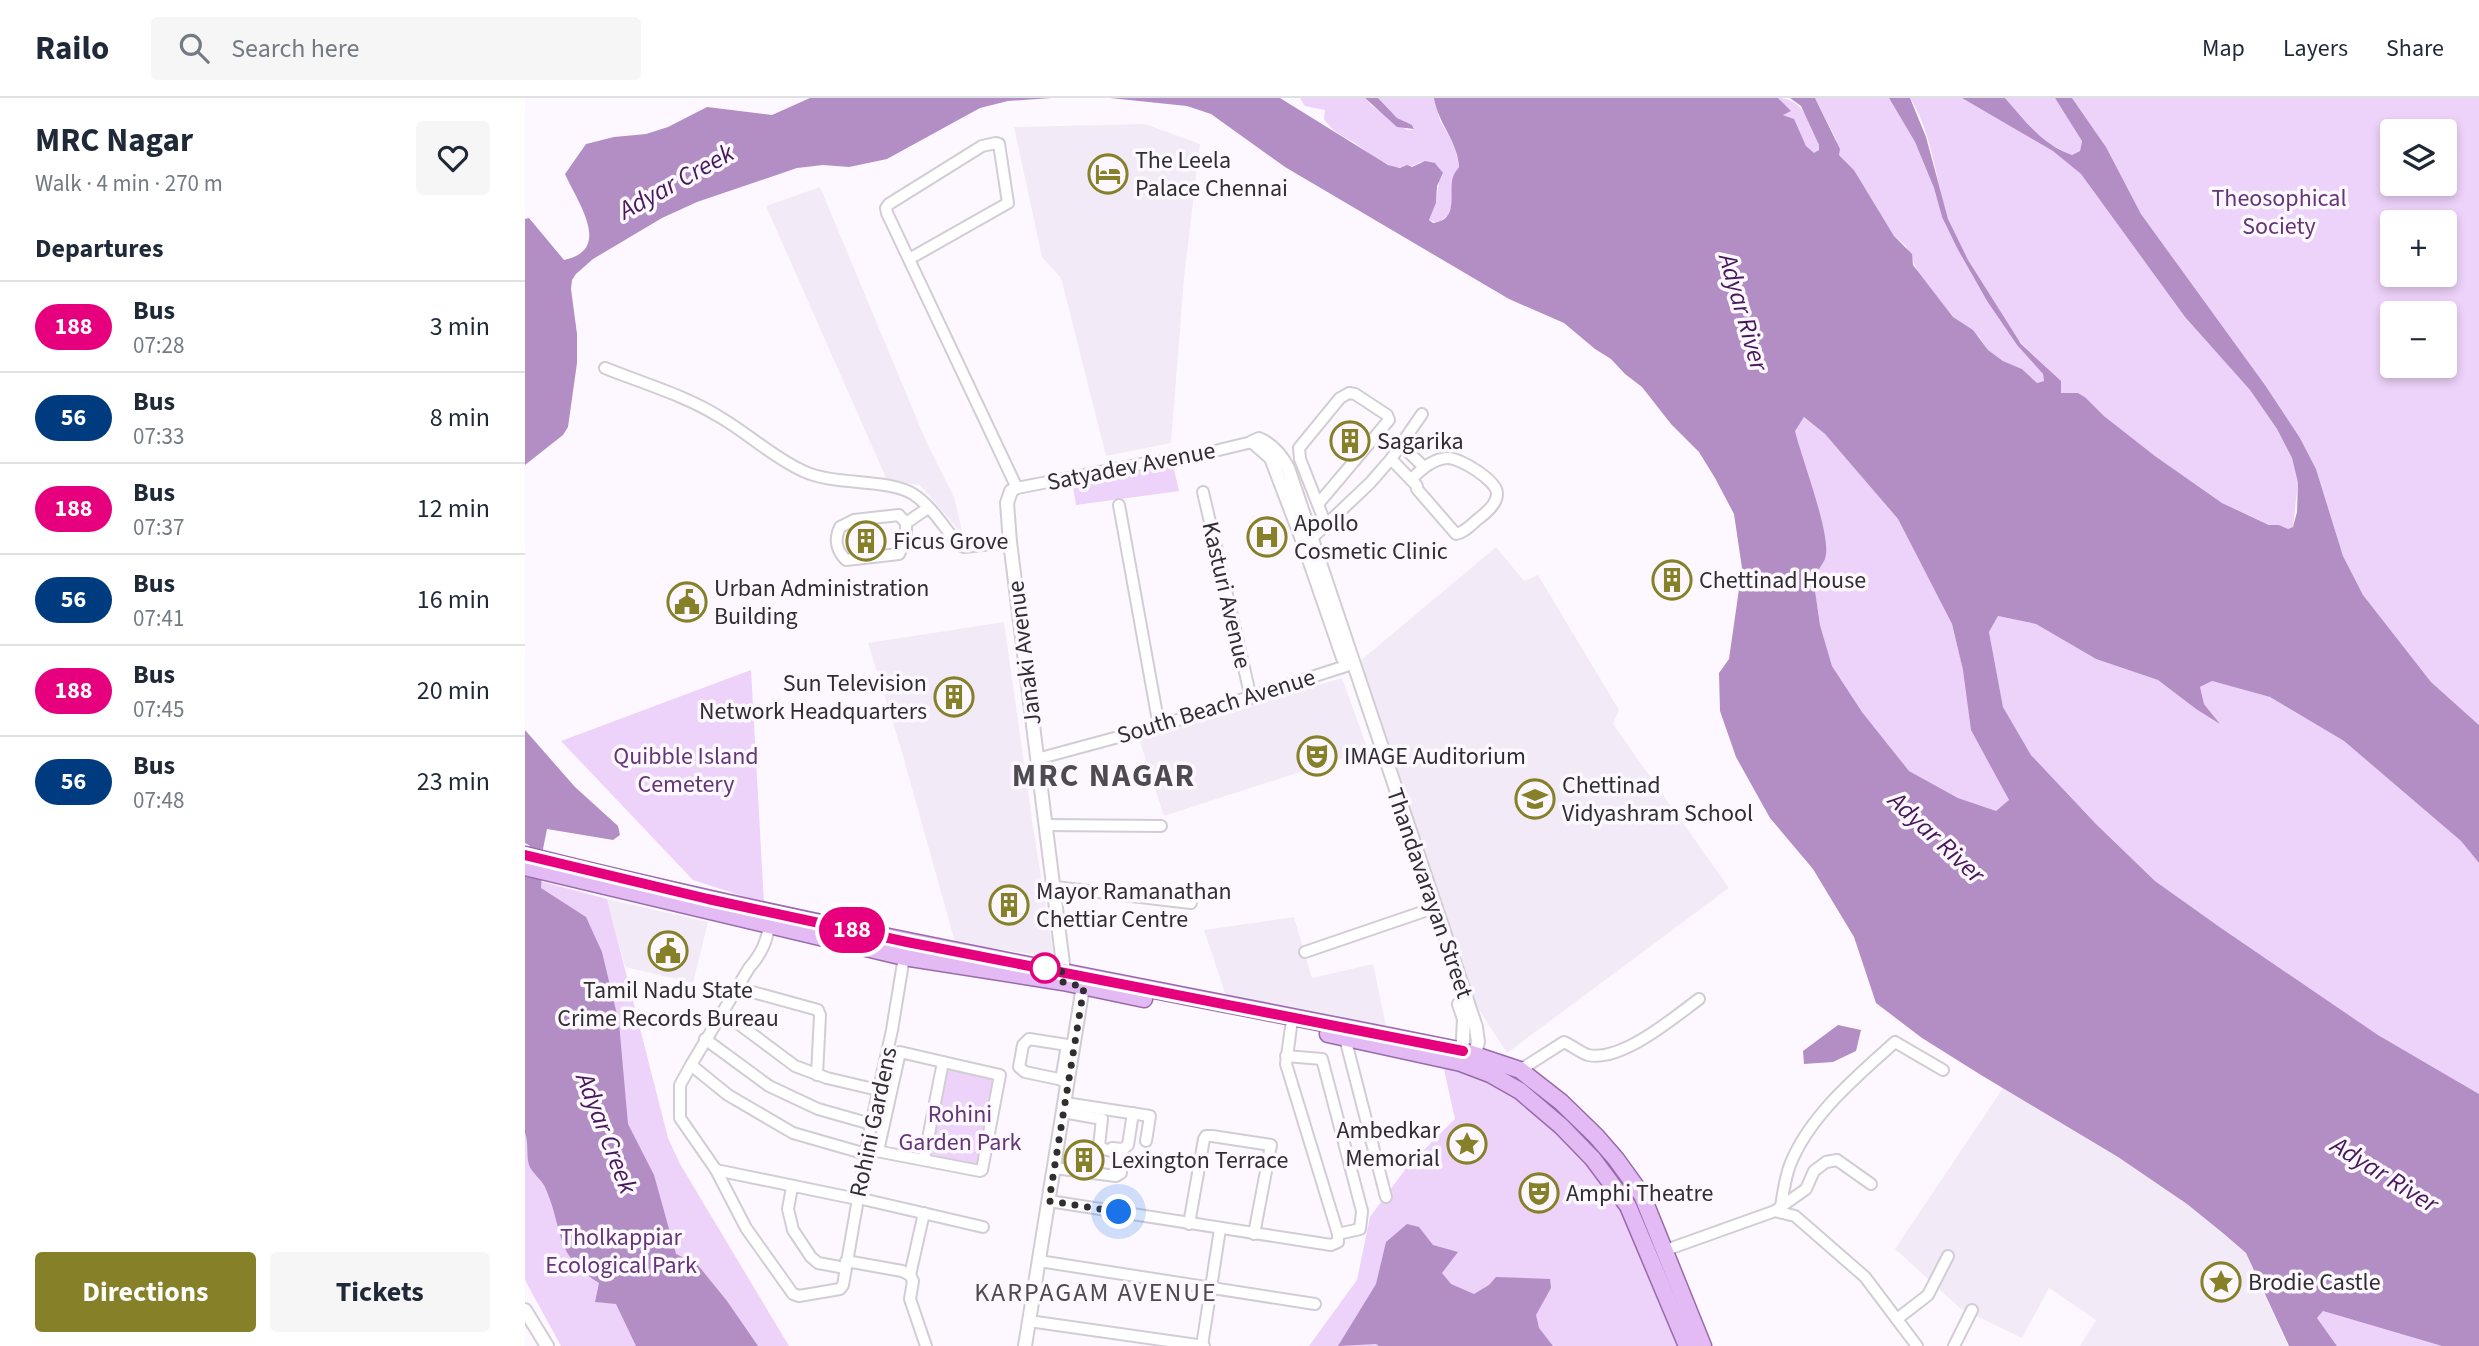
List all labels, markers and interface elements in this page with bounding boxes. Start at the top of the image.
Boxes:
search box [151,17,641,80]
text: Railo [35,25,109,72]
icon: search [175,29,213,67]
text: Search here [231,30,359,67]
text: Map [2202,31,2245,66]
text: Layers [2283,31,2348,66]
text: Share [2386,31,2444,66]
text: MRC Nagar [35,117,193,164]
map controls [2380,119,2457,378]
button: layers [2380,119,2457,196]
button: heart [416,121,490,195]
water label: Adyar Creek [610,134,741,229]
place label: The Leela Palace Chennai [1135,143,1288,206]
hotel icon: The Leela Palace Chennai [1087,153,1129,195]
text: Walk · 4 min · 270 m [35,167,223,200]
park label: Theosophical Society [2211,181,2347,244]
button: + [2380,210,2457,287]
text: Departures [35,230,163,267]
water label: Adyar River [1709,247,1778,376]
text: Bus [133,292,175,329]
button: − [2380,301,2457,378]
text: 3 min [430,308,490,345]
text: 188 [54,309,93,344]
text: 07:28 [133,329,184,362]
text: Bus [133,383,175,420]
text: 8 min [430,399,490,436]
text: 56 [61,400,86,435]
text: 07:33 [133,420,184,453]
building icon: Sagarika [1329,420,1371,462]
place label: Sagarika [1377,424,1464,459]
street label: Satyadev Avenue [1044,433,1218,500]
text: Bus [133,474,175,511]
text: 12 min [417,490,490,527]
text: 188 [54,491,93,526]
place label: Apollo Cosmetic Clinic [1294,506,1448,569]
text: 07:37 [133,511,184,544]
hospital icon: Apollo Cosmetic Clinic [1246,516,1288,558]
street label: Kasturi Avenue [1193,518,1260,672]
building icon: Ficus Grove [845,520,887,562]
place label: Ficus Grove [893,524,1008,559]
building icon: Chettinad House [1651,559,1693,601]
place label: Chettinad House [1699,563,1866,598]
text: Bus [133,565,175,602]
place label: Urban Administration Building [714,571,929,634]
street label: Janaki Avenue [998,579,1051,727]
text: 16 min [417,581,490,618]
public building icon: Urban Administration Building [666,581,708,623]
text: 56 [61,582,86,617]
text: 07:41 [133,602,184,635]
text: Bus [133,656,175,693]
street label: South Beach Avenue [1113,660,1319,753]
place label: Sun Television Network Headquarters [699,666,927,729]
text: 20 min [417,672,490,709]
text: 188 [54,673,93,708]
building icon: Sun Television Network Headquarters [933,676,975,718]
text: 07:45 [133,693,184,726]
theatre icon: IMAGE Auditorium [1296,735,1338,777]
park label: Quibble Island Cemetery [613,739,759,802]
place label: IMAGE Auditorium [1344,739,1526,774]
text: Bus [133,747,175,784]
district label: MRC NAGAR [1012,753,1196,799]
text: 23 min [417,763,490,800]
text: 56 [61,764,86,799]
place label: Chettinad Vidyashram School [1562,768,1753,831]
school or university icon: Chettinad Vidyashram School [1514,778,1556,820]
water label: Adyar River [1879,781,1994,893]
street label: Thandavarayan Street [1377,783,1482,1003]
text: 07:48 [133,784,184,817]
place label: Mayor Ramanathan Chettiar Centre [1036,874,1232,937]
building icon: Mayor Ramanathan Chettiar Centre [988,884,1030,926]
line badge: 188 [812,907,892,953]
text: 188 [833,912,871,947]
public building icon: Tamil Nadu State Crime Records Bureau [647,930,689,972]
unlabelled marker [1030,953,1060,983]
place label: Tamil Nadu State Crime Records Bureau [557,973,779,1036]
street label: Rohini Gardens [841,1044,906,1200]
water label: Adyar Creek [566,1065,647,1200]
park label: Rohini Garden Park [898,1097,1022,1160]
place label: Ambedkar Memorial [1337,1113,1441,1176]
place icon: Ambedkar Memorial [1446,1123,1488,1165]
water label: Adyar River [2322,1126,2446,1223]
building icon: Lexington Terrace [1063,1139,1105,1181]
place label: Lexington Terrace [1111,1143,1288,1178]
theatre icon: Amphi Theatre [1518,1172,1560,1214]
place label: Amphi Theatre [1566,1176,1713,1211]
your location [1101,1194,1136,1229]
park label: Tholkappiar Ecological Park [545,1220,697,1283]
button: Directions [35,1252,256,1332]
button: Tickets [270,1252,490,1332]
place icon: Brodie Castle [2200,1261,2242,1303]
place label: Brodie Castle [2248,1265,2381,1300]
district label: KARPAGAM AVENUE [974,1274,1218,1311]

